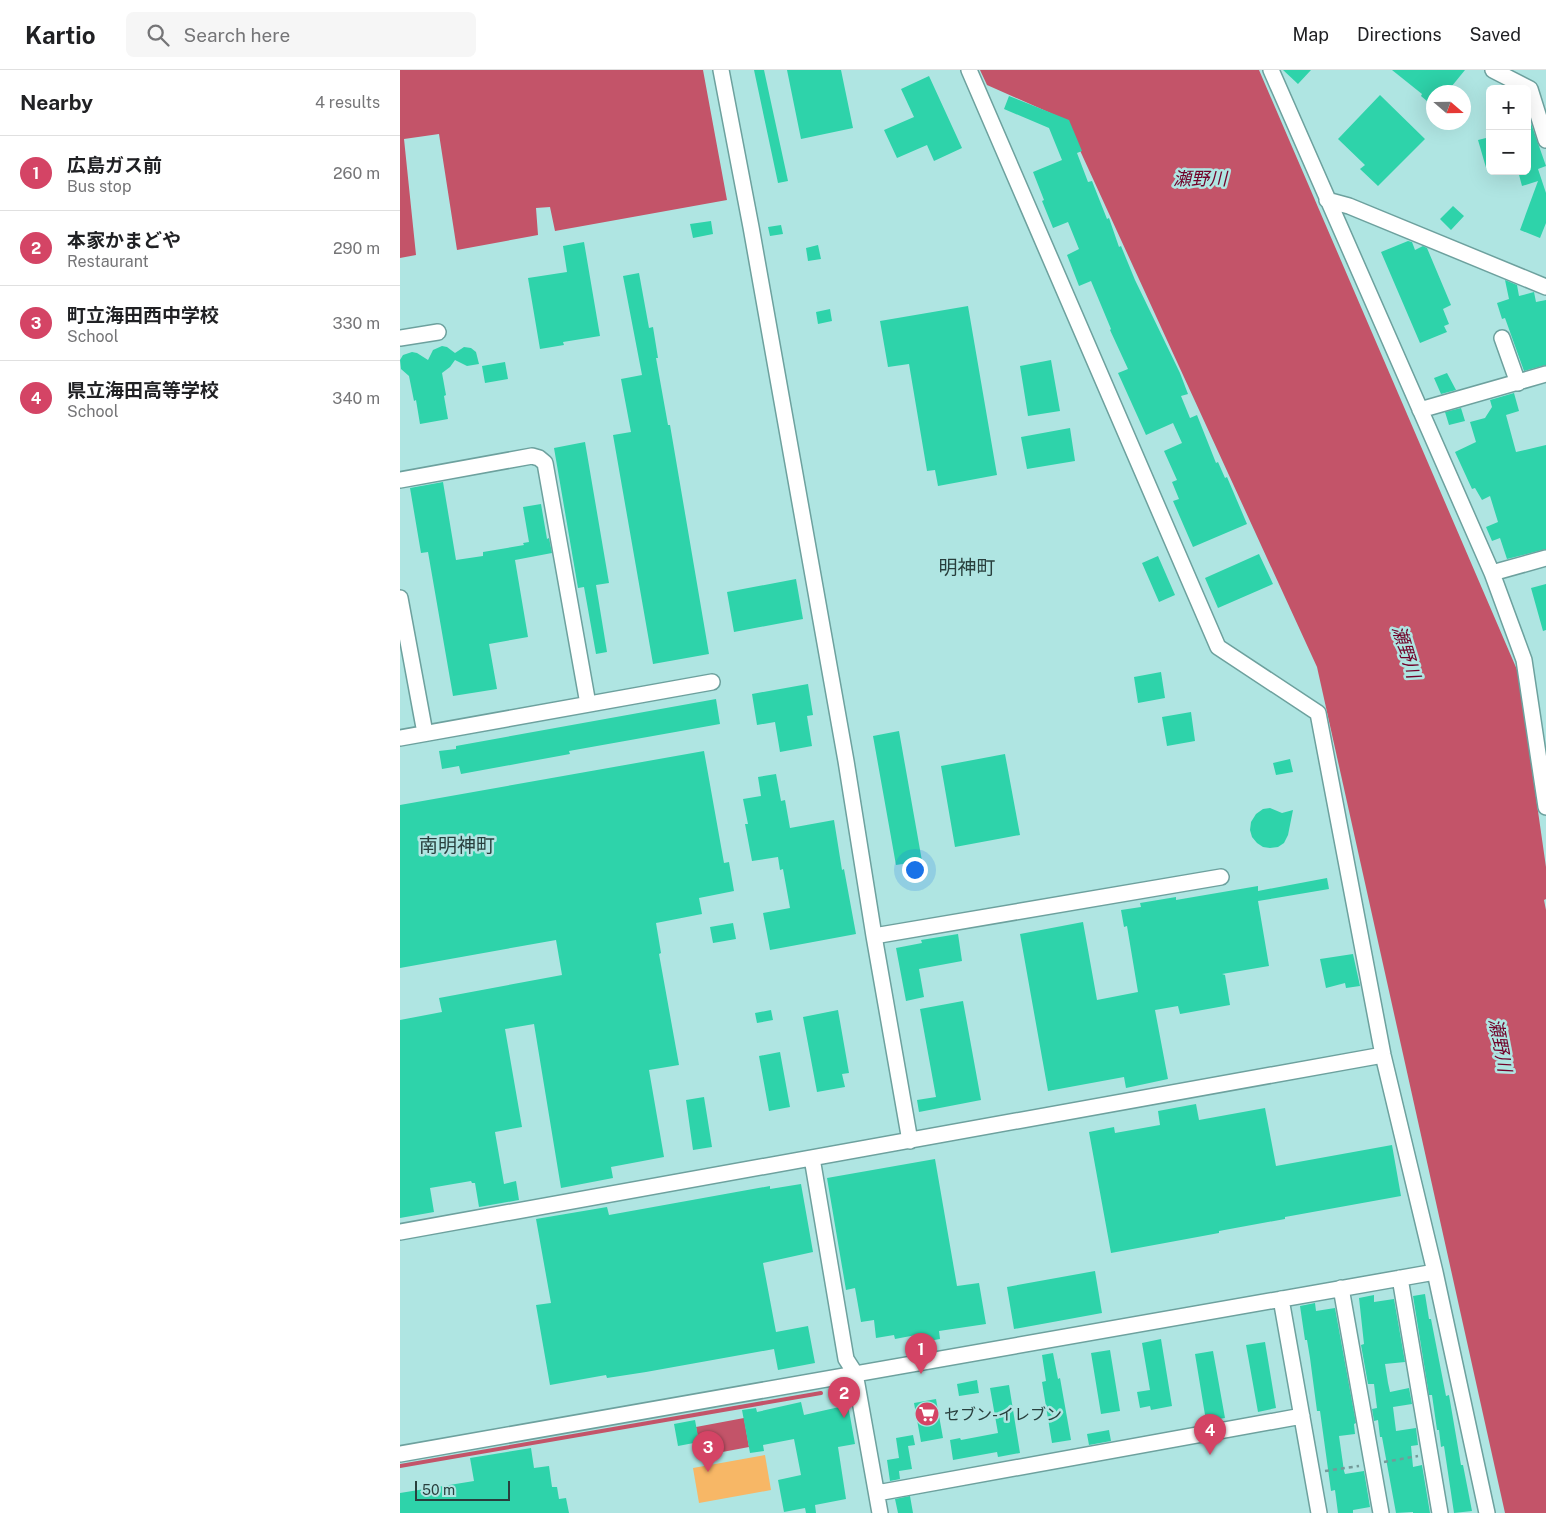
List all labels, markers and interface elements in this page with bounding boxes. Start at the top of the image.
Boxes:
search box [126,12,476,57]
text: Kartio [25,21,96,49]
icon: search [144,21,172,49]
text: Search here [184,24,290,46]
text: Map [1292,24,1329,45]
text: Directions [1357,24,1442,45]
text: Saved [1470,24,1521,45]
north arrow [1426,85,1471,130]
map controls [1486,85,1531,175]
button: + [1486,85,1531,130]
text: Nearby [20,90,93,115]
text: 4 results [315,93,380,112]
button: − [1486,130,1531,175]
text: 広島ガス前 [67,154,162,176]
text: 1 [33,164,39,183]
text: 260 m [333,164,380,183]
water label: 瀬野川 [1173,168,1229,189]
text: Bus stop [67,177,131,196]
text: 本家かまどや [67,229,181,251]
text: 2 [31,239,41,258]
text: 290 m [333,239,380,258]
text: Restaurant [67,252,149,271]
text: 町立海田西中学校 [67,304,219,326]
text: 3 [31,314,41,333]
text: 330 m [333,314,380,333]
text: School [67,327,118,346]
text: 県立海田高等学校 [67,379,219,401]
text: 4 [31,389,41,408]
text: 340 m [332,389,380,408]
text: School [67,402,118,421]
district label: 明神町 [938,556,996,578]
water label: 瀬野川 [1389,623,1425,683]
district label: 南明神町 [419,834,495,856]
your location [902,857,928,883]
water label: 瀬野川 [1485,1016,1516,1075]
pin: 1 [905,1333,937,1374]
pin: 2 [828,1377,860,1418]
supermarket icon: セブン-イレブン [914,1401,940,1427]
place label: セブン-イレブン [944,1405,1062,1424]
pin: 4 [1194,1414,1226,1455]
pin: 3 [692,1431,724,1472]
scale bar [415,1478,510,1501]
text: 50 m [422,1482,455,1498]

